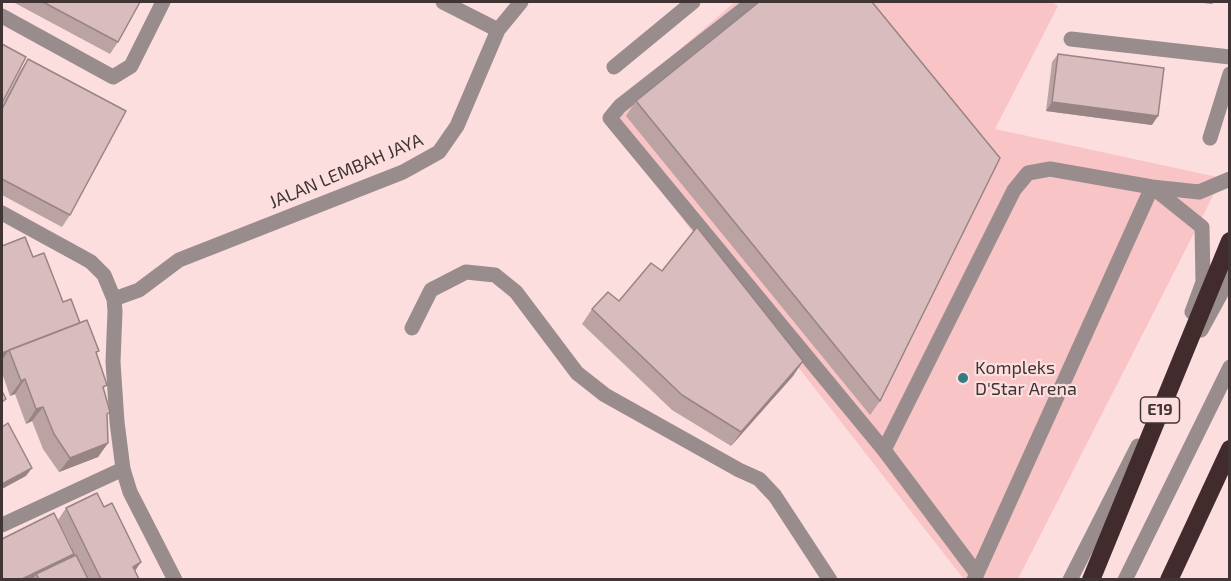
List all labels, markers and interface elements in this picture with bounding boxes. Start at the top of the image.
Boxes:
street label: JALAN LEMBAH JAYA [266,129,426,213]
place label: Kompleks D'Star Arena [975,357,1077,400]
marker: Kompleks D'Star Arena [956,371,970,385]
road number: E19 [1140,397,1180,423]

